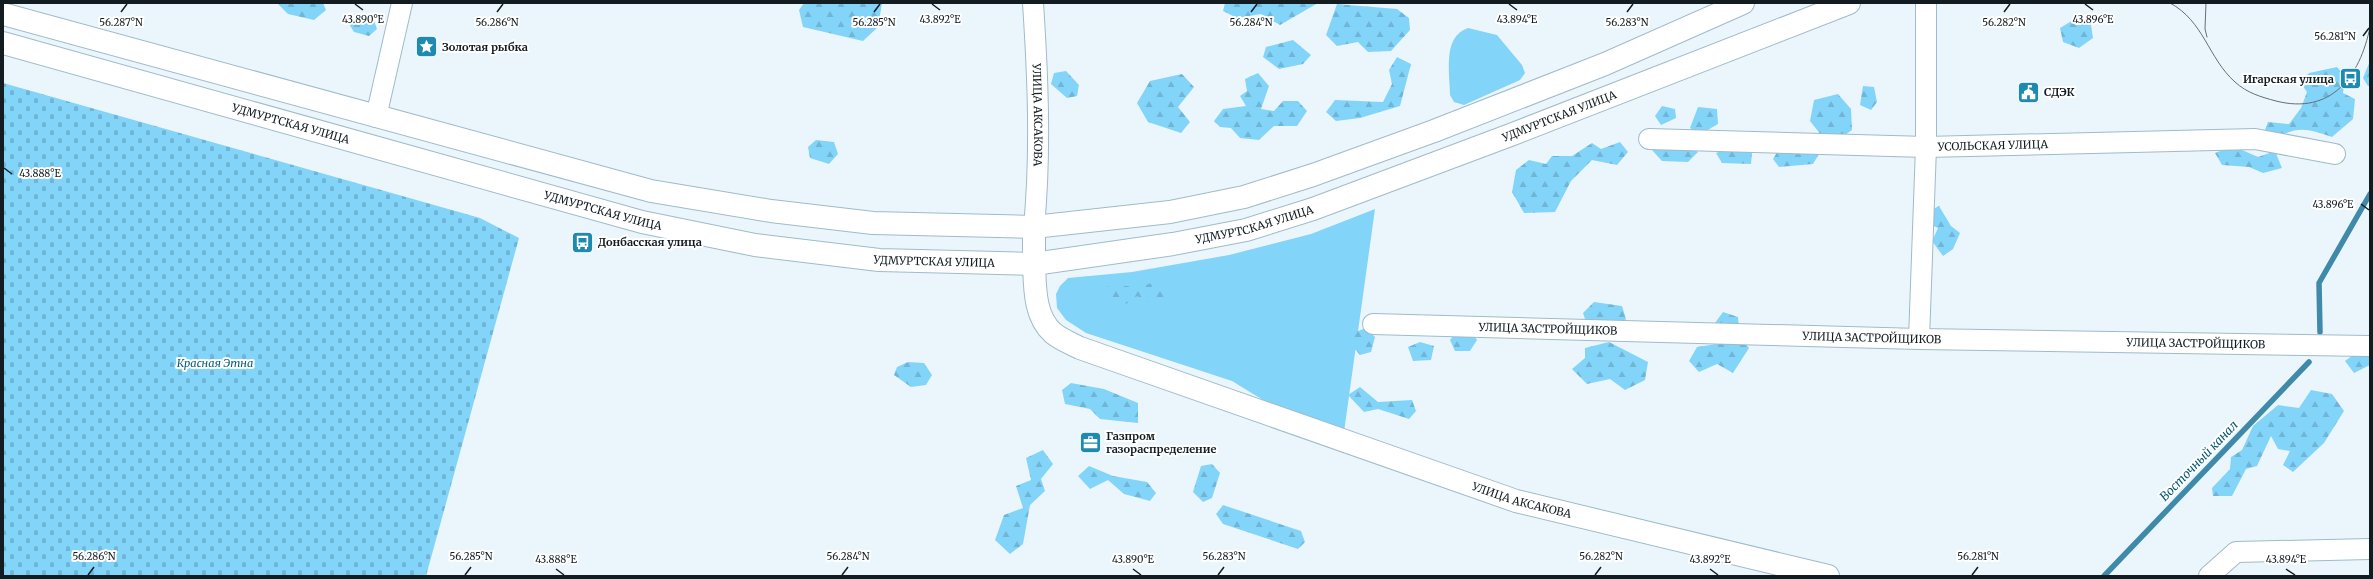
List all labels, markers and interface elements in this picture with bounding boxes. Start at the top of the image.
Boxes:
text: 43.890°E [342,13,385,26]
text: 43.892°E [919,13,961,26]
text: 43.894°E [1497,13,1538,26]
text: 43.896°E [2073,13,2114,26]
text: 56.287°N [99,16,143,29]
text: 56.286°N [475,16,519,29]
text: 56.285°N [853,16,896,29]
text: 56.284°N [1230,16,1273,29]
text: 56.283°N [1606,16,1649,29]
text: 56.282°N [1982,16,2026,29]
text: 56.281°N [2314,30,2356,43]
place icon: Золотая рыбка [414,34,440,60]
place label: Золотая рыбка [442,40,528,54]
street label: УЛИЦА АКСАКОВА [1029,62,1045,167]
bus stop icon: Игарская улица [2337,66,2363,92]
place label: Игарская улица [2243,72,2334,86]
public building icon: СДЭК [2016,79,2042,105]
place label: СДЭК [2044,85,2075,99]
street label: УДМУРТСКАЯ УЛИЦА [1499,87,1619,145]
street label: УДМУРТСКАЯ УЛИЦА [230,100,352,147]
street label: УСОЛЬСКАЯ УЛИЦА [1936,137,2049,154]
text: 43.888°E [19,167,61,180]
street label: УДМУРТСКАЯ УЛИЦА [542,188,663,233]
text: 43.896°E [2313,198,2354,211]
street label: УДМУРТСКАЯ УЛИЦА [1193,202,1315,247]
bus stop icon: Донбасская улица [570,229,596,255]
place label: Донбасская улица [598,235,702,249]
street label: УДМУРТСКАЯ УЛИЦА [872,252,995,270]
street label: УЛИЦА ЗАСТРОЙЩИКОВ [1477,320,1618,338]
street label: УЛИЦА ЗАСТРОЙЩИКОВ [1801,329,1942,346]
street label: УЛИЦА ЗАСТРОЙЩИКОВ [2125,335,2266,351]
park label: Красная Этна [177,356,253,370]
water label: Восточный канал [2156,417,2241,504]
office icon: Газпром газораспределение [1077,429,1103,455]
place label: Газпром газораспределение [1106,429,1216,456]
street label: УЛИЦА АКСАКОВА [1469,479,1573,521]
text: 56.286°N [72,550,116,563]
text: 56.285°N [450,550,493,563]
text: 56.284°N [827,550,870,563]
text: 56.283°N [1203,550,1246,563]
text: 56.282°N [1579,550,1623,563]
text: 56.281°N [1957,550,1999,563]
text: 43.888°E [535,553,577,566]
text: 43.890°E [1112,553,1155,566]
text: 43.892°E [1689,553,1731,566]
text: 43.894°E [2266,553,2307,566]

